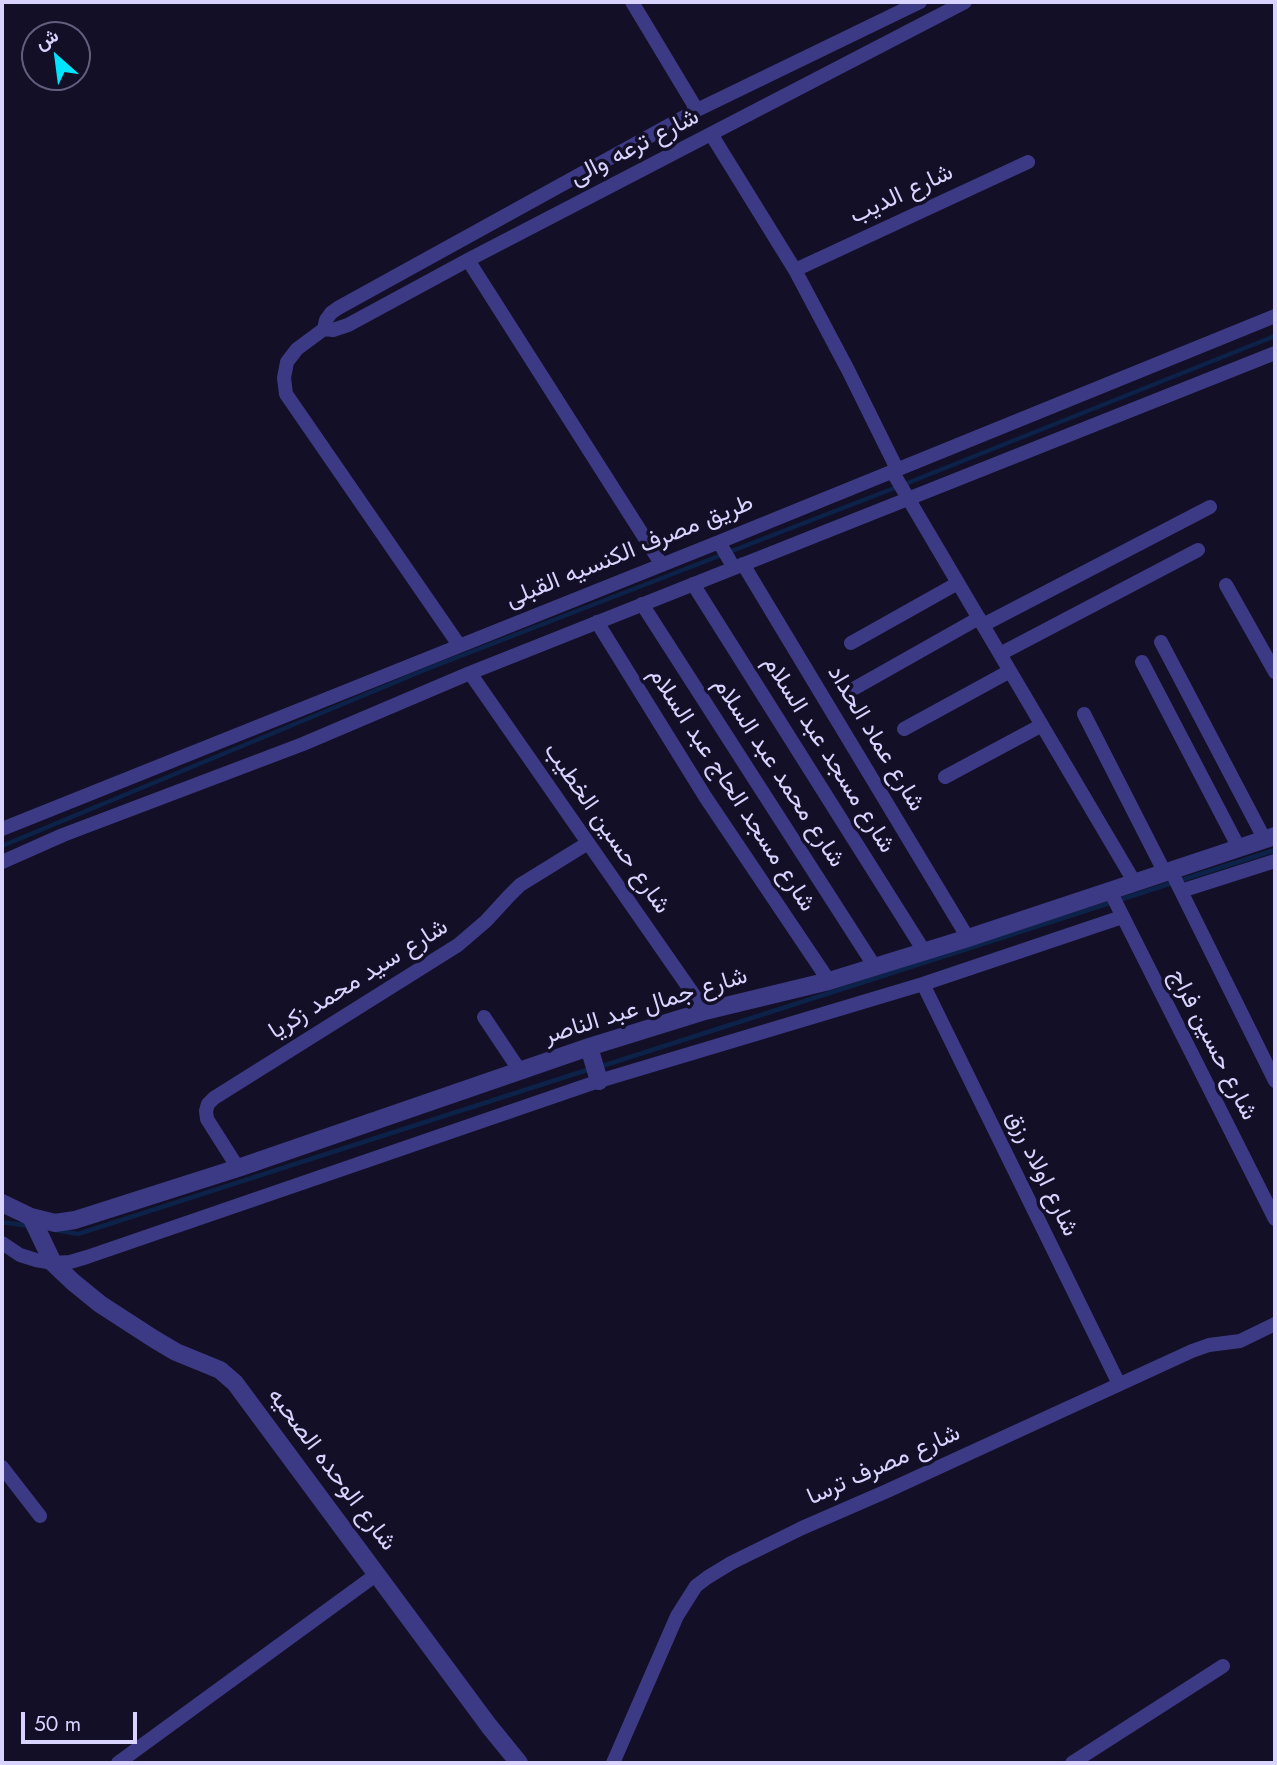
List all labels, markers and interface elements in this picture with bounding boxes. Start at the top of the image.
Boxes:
north arrow [21,21,91,91]
text: ش [30,22,63,56]
street label: شارع ترعه والى [566,103,704,193]
street label: شارع الديب [846,159,958,231]
street label: طريق مصرف الكنسيه القبلى [502,489,758,615]
street label: شارع مسجد عبد السلام [756,651,900,859]
street label: شارع عماد الحداد [820,661,930,817]
street label: شارع مسجد الحاج عبد السلام [641,662,821,918]
street label: شارع محمد عبد السلام [706,673,850,873]
street label: شارع حسين الخطيب [536,738,676,920]
street label: شارع سيد محمد زكريا [264,913,454,1047]
street label: شارع جمال عبد الناصر [541,962,751,1052]
street label: شارع حسين فراج [1161,964,1263,1126]
street label: شارع اولاد رزق [998,1107,1084,1241]
street label: شارع الوحده الصحيه [260,1383,402,1557]
street label: شارع مصرف ترسا [803,1419,965,1513]
scale bar [24,1698,140,1742]
text: 50 m [34,1709,81,1739]

